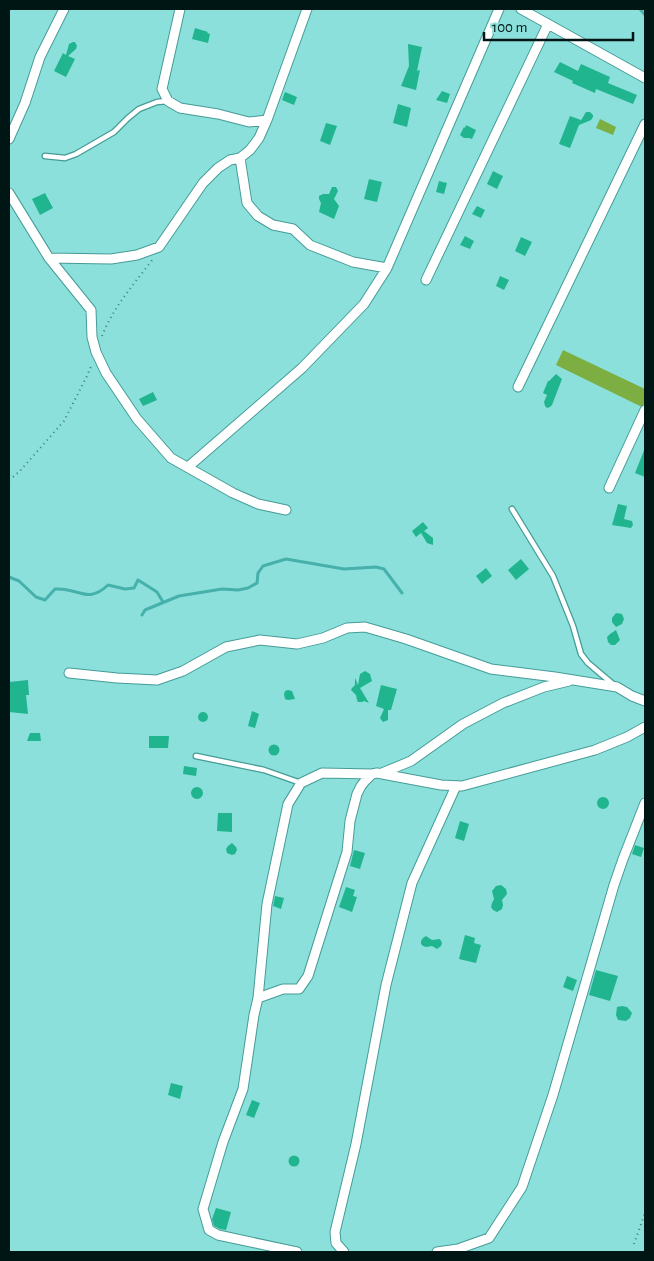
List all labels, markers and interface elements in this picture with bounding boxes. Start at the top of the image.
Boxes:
scale bar [484,10,633,42]
text: 100 m [492,20,527,35]

